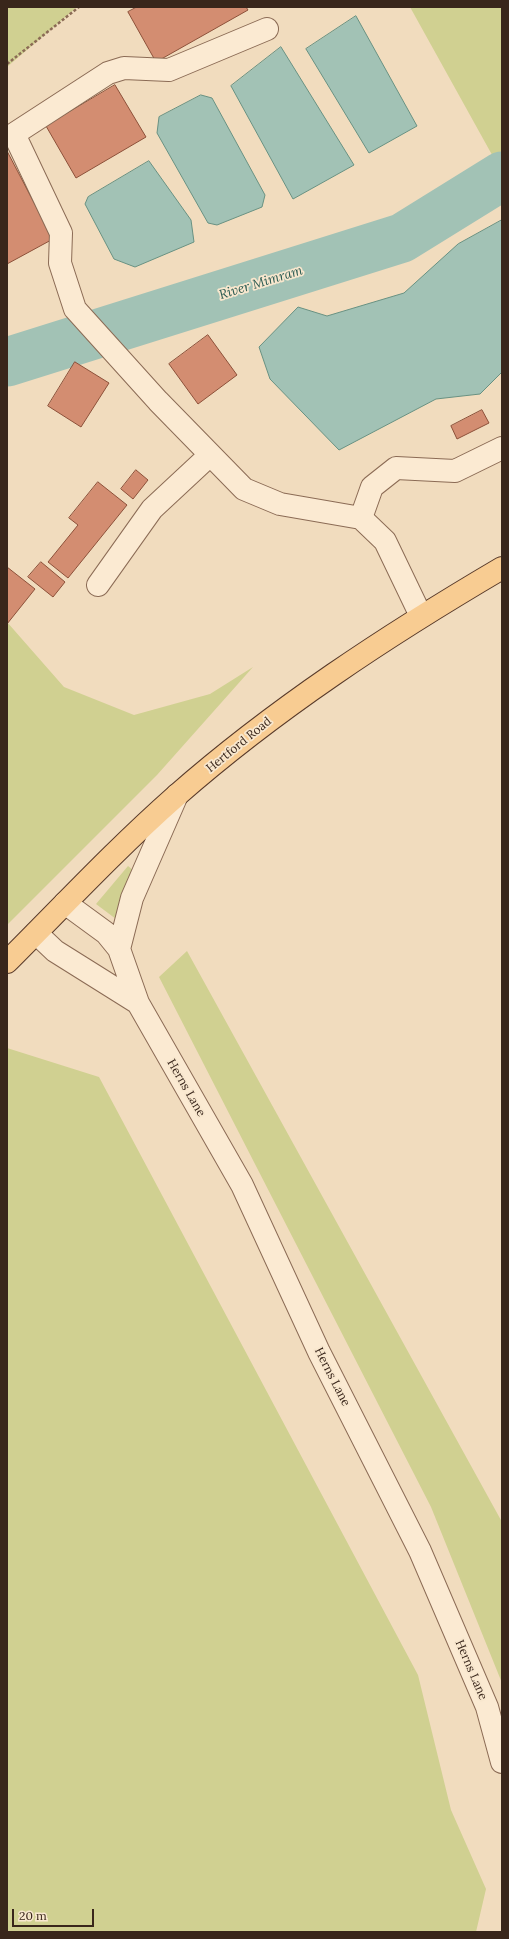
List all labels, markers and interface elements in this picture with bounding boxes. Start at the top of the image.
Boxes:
water label: River Mimram [217,263,305,303]
street label: Hertford Road [203,714,275,776]
street label: Herns Lane [164,1057,208,1119]
street label: Herns Lane [311,1345,353,1409]
street label: Herns Lane [452,1638,490,1702]
scale bar [14,1901,96,1927]
text: 20 m [19,1908,47,1923]

